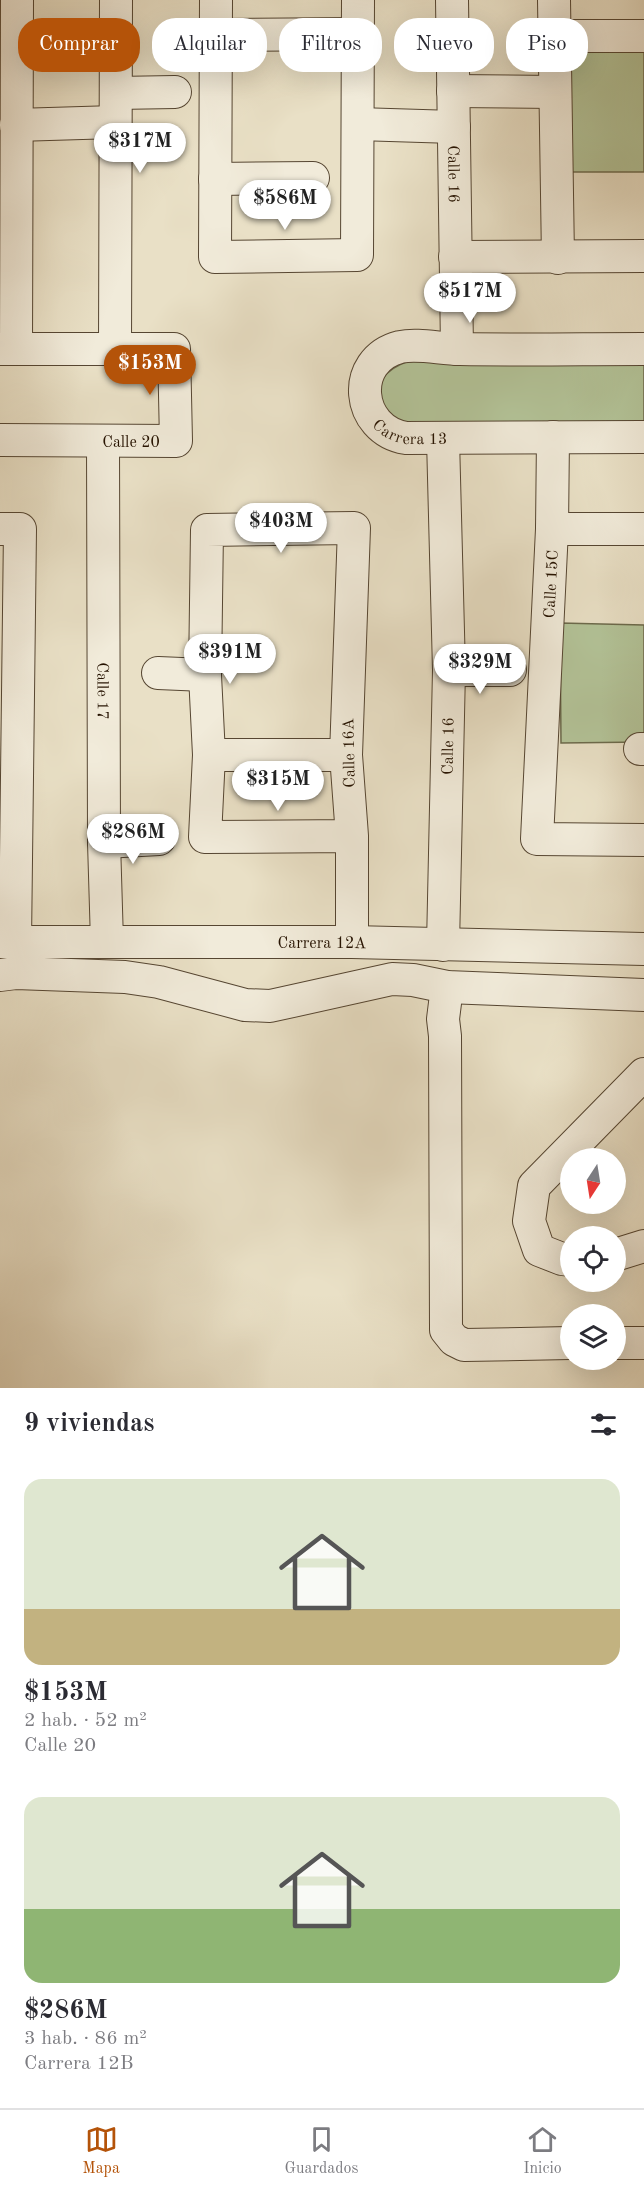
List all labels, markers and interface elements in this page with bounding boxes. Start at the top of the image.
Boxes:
chip: Comprar [18,18,140,72]
chip: Alquilar [152,18,267,72]
chip: Filtros [279,18,382,72]
chip: Nuevo [394,18,494,72]
chip: Piso [506,18,588,72]
pin: $317M [98,123,182,174]
text: $317M [108,132,172,152]
street label: Calle 16 [444,145,461,203]
pin: $586M [243,180,327,231]
text: $586M [253,189,317,209]
pin: $517M [428,273,512,324]
text: $517M [438,282,502,302]
pin: $153M [108,345,192,396]
text: $153M [118,354,182,374]
street label: Carrera 13 [369,417,447,448]
street label: Calle 20 [102,435,160,451]
pin: $403M [239,503,323,554]
text: $403M [249,512,313,532]
street label: Calle 15C [542,550,562,619]
pin: $391M [188,634,272,685]
text: $391M [198,643,262,663]
pin: $329M [438,644,522,695]
text: $329M [448,653,512,673]
street label: Calle 17 [94,662,110,720]
street label: Calle 16 [440,717,458,775]
street label: Calle 16A [341,718,359,788]
pin: $315M [236,761,320,812]
text: $315M [246,770,310,790]
pin: $286M [91,814,175,865]
text: $286M [101,823,165,843]
street label: Carrera 12A [278,936,367,952]
north arrow [560,1148,626,1214]
map controls [560,1148,626,1370]
button: locate [560,1226,626,1292]
button: layers [560,1304,626,1370]
icon: filters [587,1408,620,1441]
text: 9 viviendas [24,1411,154,1437]
icon: home [268,1518,376,1626]
text: $153M [24,1680,107,1706]
text: 2 hab. · 52 m² [24,1711,147,1731]
text: Calle 20 [24,1736,96,1756]
icon: home [268,1836,376,1944]
text: $286M [24,1998,107,2024]
text: 3 hab. · 86 m² [24,2029,147,2049]
text: Carrera 12B [24,2054,134,2074]
tab: Mapa [82,2123,120,2179]
tab: Guardados [284,2123,359,2179]
tab: Inicio [523,2123,562,2179]

